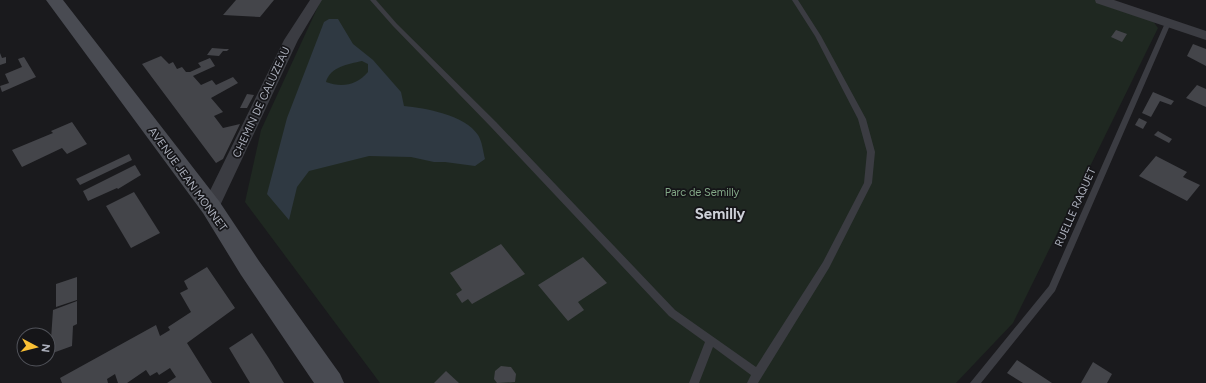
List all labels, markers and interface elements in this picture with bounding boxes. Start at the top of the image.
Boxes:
street label: CHEMIN DE CALUZEAU [230,45,293,160]
street label: AVENUE JEAN MONNET [146,125,230,234]
street label: RUELLE RAQUET [1052,166,1099,249]
park label: Parc de Semilly [665,186,740,199]
district label: Semilly [695,205,746,223]
north arrow [16,327,56,367]
text: N [38,343,52,353]

